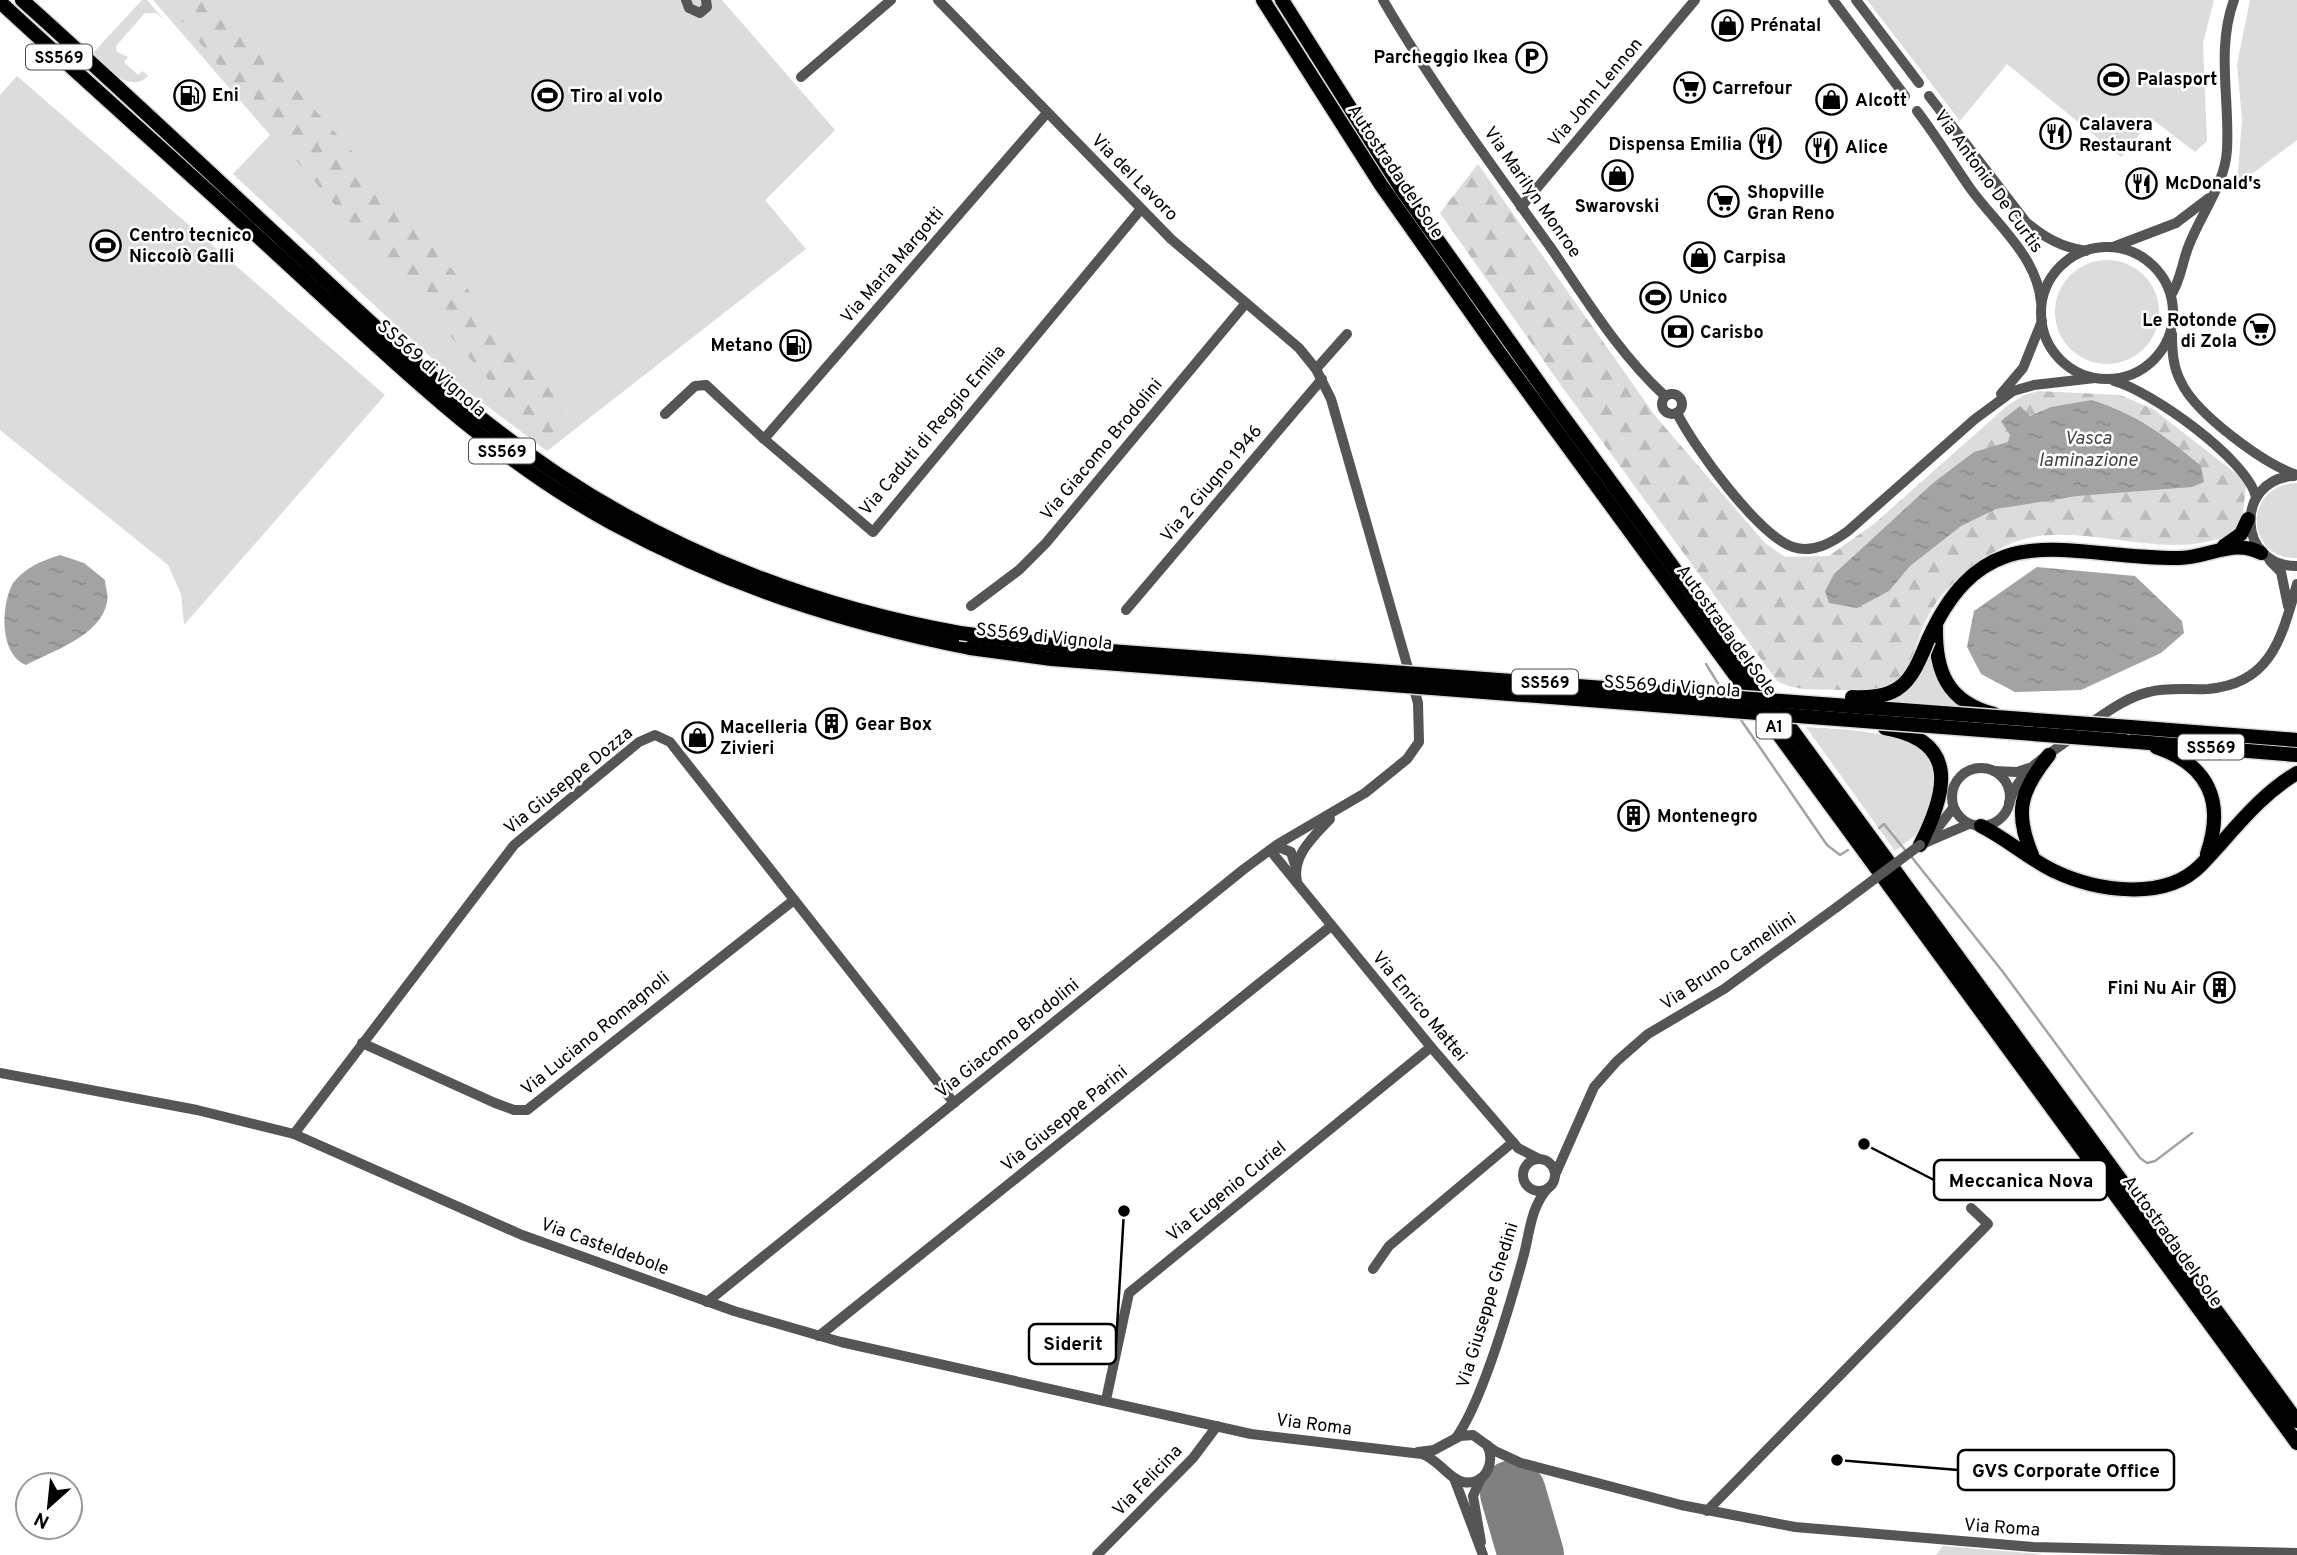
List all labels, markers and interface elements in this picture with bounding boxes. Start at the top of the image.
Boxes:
shop icon: Prénatal [1710,8,1744,42]
place label: Prénatal [1750,15,1821,38]
street label: Via John Lennon [1544,34,1648,152]
parking icon: Parcheggio Ikea [1514,40,1548,74]
road number: SS569 [26,44,92,69]
place label: Parcheggio Ikea [1374,47,1508,70]
sports icon: Palasport [2097,62,2131,96]
place label: Palasport [2137,69,2217,92]
supermarket icon: Carrefour [1672,71,1706,105]
fuel station icon: Eni [172,78,206,112]
place label: Carrefour [1712,78,1793,101]
sports icon: Tiro al volo [530,79,564,113]
shop icon: Alcott [1815,83,1849,117]
place label: Eni [212,85,239,108]
place label: Tiro al volo [570,86,663,109]
place label: Alcott [1855,90,1907,113]
street label: Autostrada del Sole [1341,100,1448,243]
street label: Via Antonio De Curtis [1928,106,2048,258]
place label: Calavera Restaurant [2079,114,2172,158]
restaurant icon: Calavera Restaurant [2039,117,2073,151]
street label: Via Marilyn Monroe [1478,123,1586,263]
restaurant icon: Dispensa Emilia [1748,127,1782,161]
street label: Via del Lavoro [1086,130,1182,226]
restaurant icon: Alice [1805,130,1839,164]
place label: Dispensa Emilia [1608,134,1742,157]
place label: Alice [1845,137,1888,160]
shop icon: Swarovski [1600,159,1634,193]
restaurant icon: McDonald's [2125,166,2159,200]
place label: McDonald's [2165,173,2261,196]
place label: Shopville Gran Reno [1747,182,1835,226]
supermarket icon: Shopville Gran Reno [1707,185,1741,219]
place label: Swarovski [1575,196,1659,219]
street label: Via Maria Margotti [836,203,950,329]
place label: Centro tecnico Niccolò Galli [129,225,252,269]
sports icon: Centro tecnico Niccolò Galli [89,228,123,262]
shop icon: Carpisa [1683,240,1717,274]
place label: Carpisa [1723,247,1786,270]
sports icon: Unico [1639,280,1673,314]
place label: Unico [1679,287,1727,310]
place label: Le Rotonde di Zola [2142,310,2237,354]
supermarket icon: Le Rotonde di Zola [2243,313,2277,347]
street label: SS569 di Vignola [372,315,490,423]
bank icon: Carisbo [1660,315,1694,349]
place label: Carisbo [1700,322,1764,345]
fuel station icon: Metano [779,328,813,362]
place label: Metano [710,335,773,358]
street label: Via Caduti di Reggio Emilia [855,341,1011,521]
street label: Via Giacomo Brodolini [1036,374,1168,526]
street label: Via 2 Giugno 1946 [1156,420,1268,547]
water label: Vasca laminazione [2038,427,2138,473]
road number: SS569 [469,438,535,464]
street label: Autostrada del Sole [1670,561,1781,701]
street label: SS569 di Vignola [974,619,1113,656]
road number: SS569 [1512,670,1578,694]
street label: SS569 di Vignola [1603,671,1741,704]
building icon: Gear Box [815,707,849,741]
road number: A1 [1756,713,1792,738]
place label: Gear Box [855,714,932,737]
place label: Macelleria Zivieri [720,717,808,761]
shop icon: Macelleria Zivieri [680,720,714,754]
street label: Via Giuseppe Dozza [500,722,638,840]
road number: SS569 [2178,734,2244,760]
building icon: Montenegro [1617,799,1651,833]
place label: Montenegro [1657,806,1758,829]
street label: Via Bruno Camellini [1657,908,1801,1016]
street label: Via Enrico Mattei [1366,947,1472,1067]
street label: Via Luciano Romagnoli [517,967,675,1101]
building icon: Fini Nu Air [2202,971,2236,1005]
street label: Via Giacomo Brodolini [931,974,1085,1104]
place label: Fini Nu Air [2107,978,2196,1001]
street label: Via Giuseppe Parini [997,1061,1133,1177]
street label: Via Eugenio Curiel [1162,1137,1292,1248]
callout: Meccanica Nova [1934,1160,2107,1200]
text: Meccanica Nova [1949,1170,2093,1194]
street label: Autostrada del Sole [2116,1172,2227,1312]
street label: Via Casteldebole [537,1214,672,1281]
street label: Via Giuseppe Ghedini [1452,1220,1525,1391]
callout: Siderit [1029,1324,1116,1364]
text: Siderit [1043,1333,1103,1357]
street label: Via Roma [1275,1409,1353,1442]
street label: Via Felicina [1108,1440,1188,1522]
callout: GVS Corporate Office [1958,1450,2174,1490]
text: GVS Corporate Office [1972,1460,2160,1484]
north arrow [14,1471,84,1541]
text: N [31,1506,54,1533]
street label: Via Roma [1963,1514,2041,1543]

